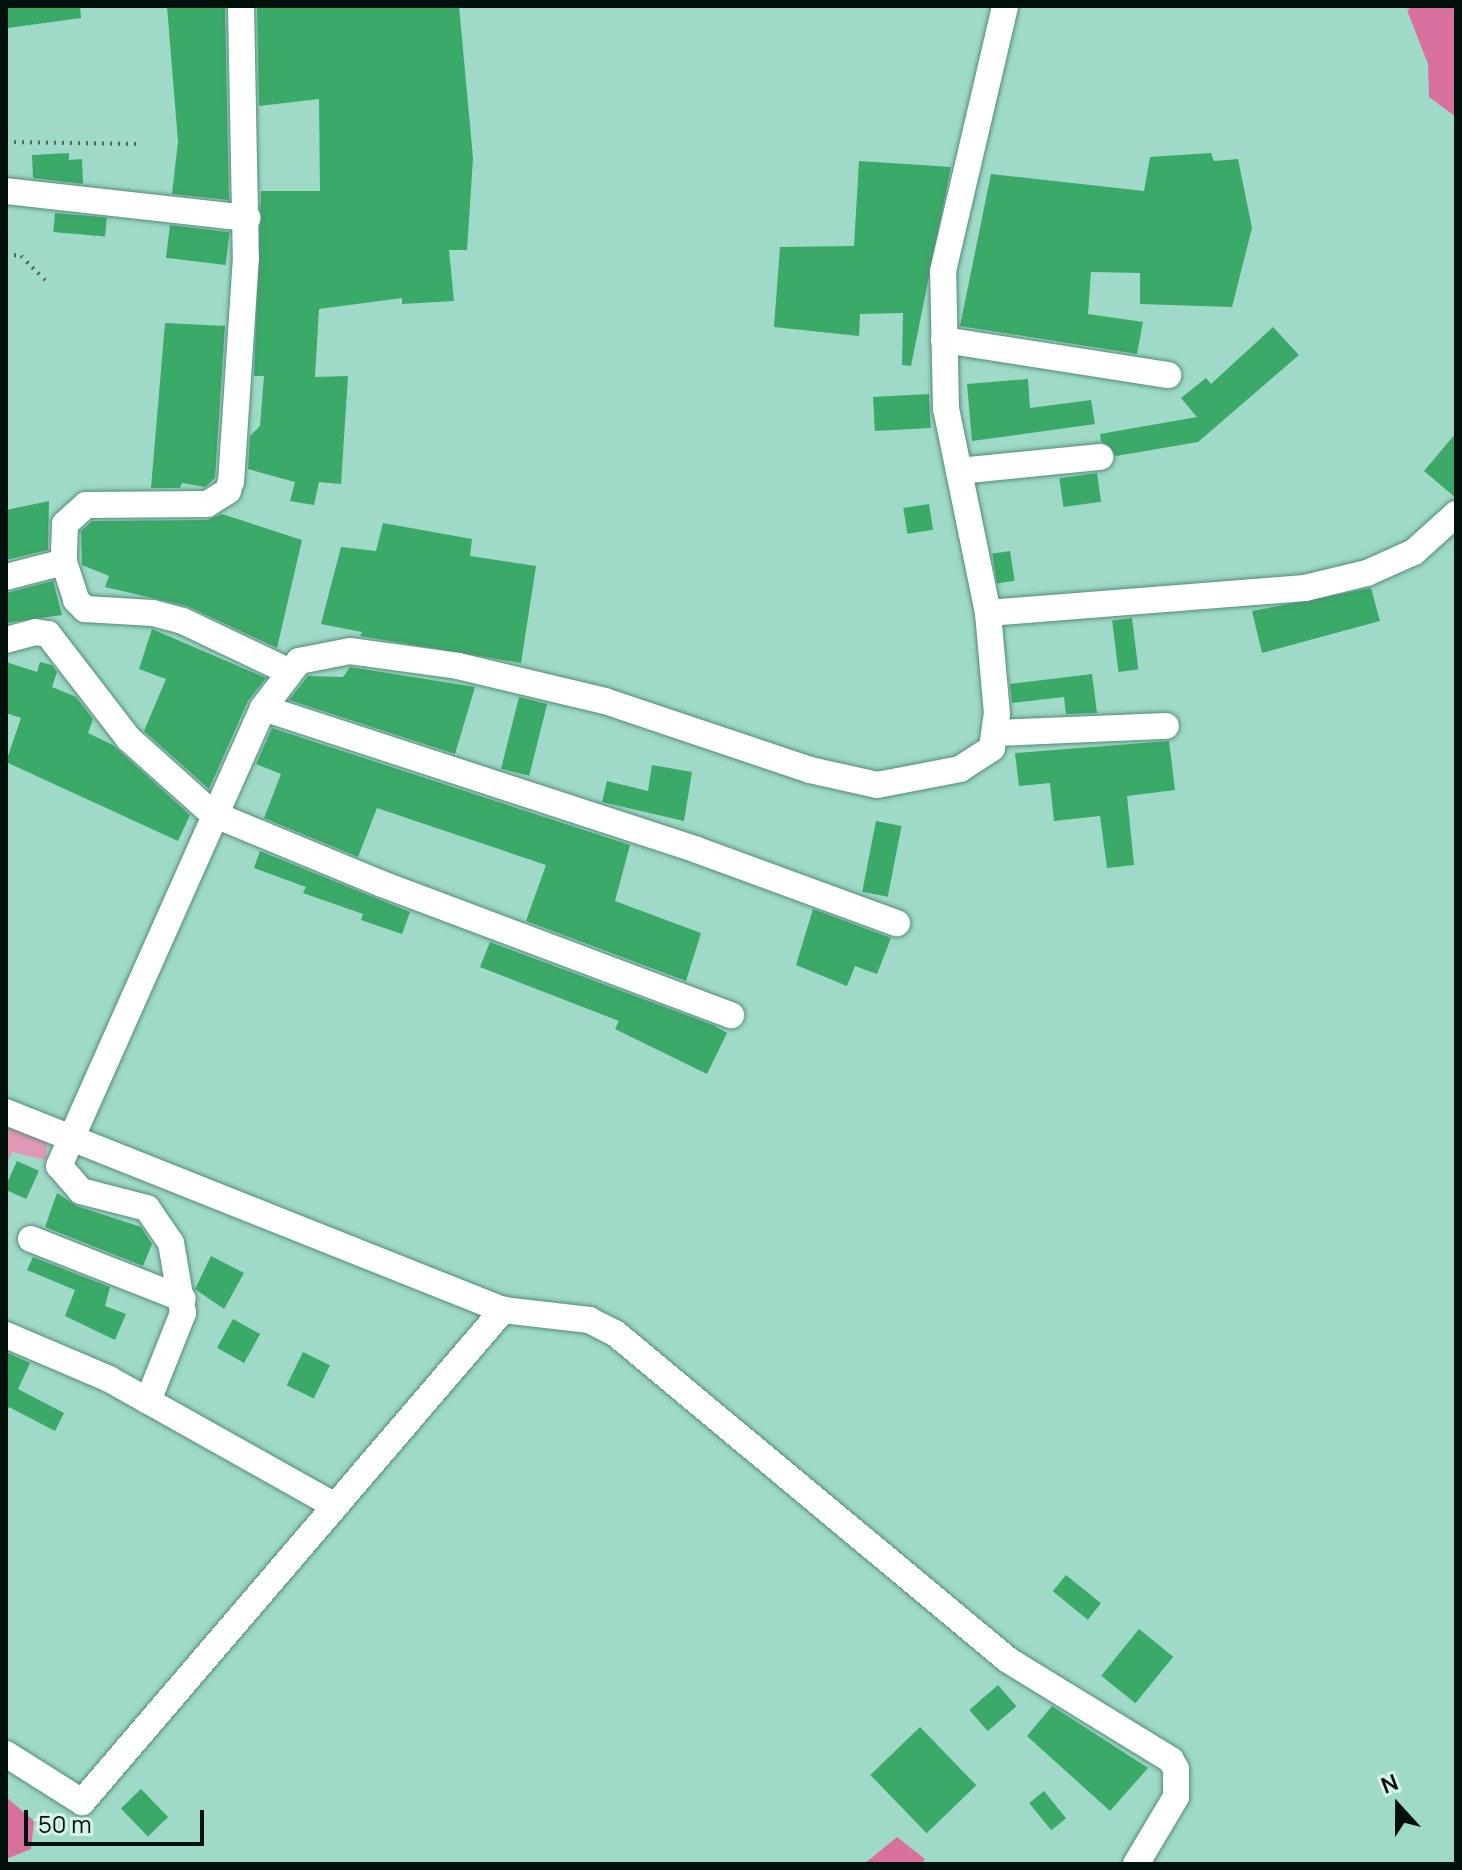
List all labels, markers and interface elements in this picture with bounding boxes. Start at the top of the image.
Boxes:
north arrow [1358,1766,1438,1846]
text: N [1377,1767,1402,1800]
scale bar [28,1794,208,1844]
text: 50 m [38,1807,92,1840]

